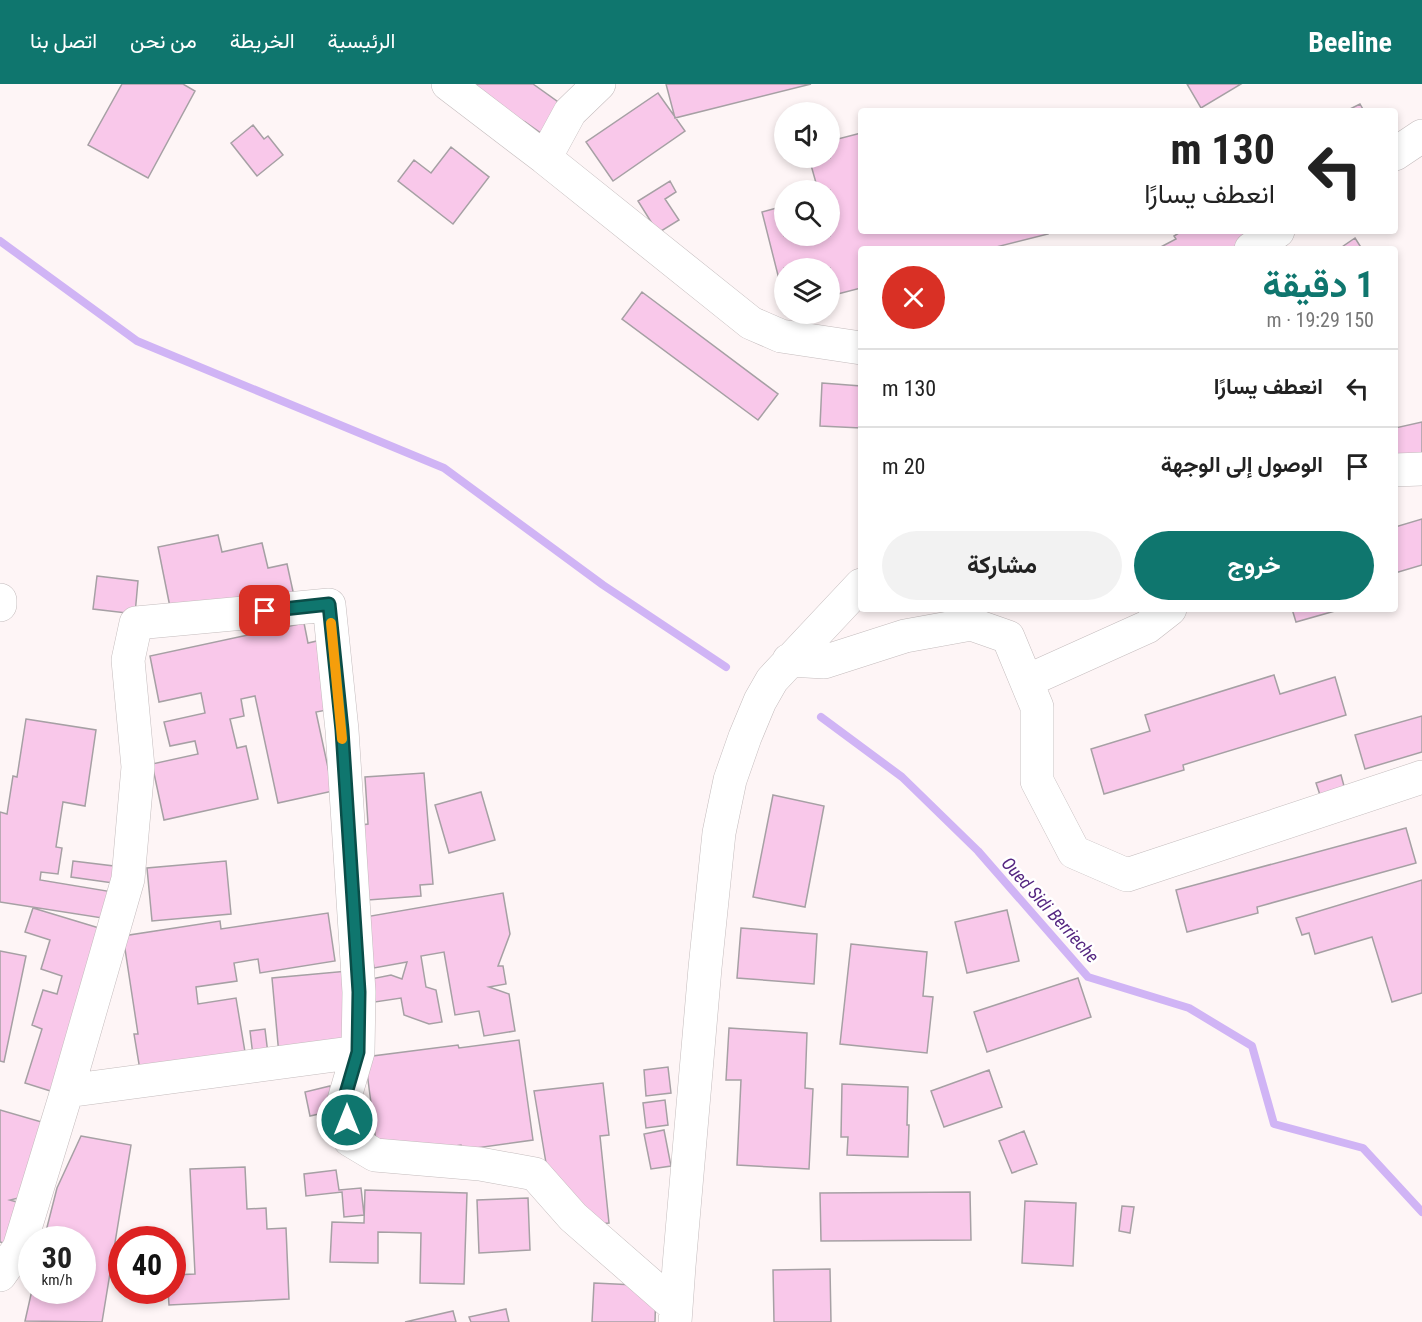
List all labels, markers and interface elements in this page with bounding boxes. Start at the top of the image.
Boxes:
text: Beeline [1308,26,1392,59]
text: اتصل بنا [30,29,97,53]
text: من نحن [130,29,197,53]
text: الخريطة [230,29,295,53]
text: الرئيسية [328,29,396,53]
map controls [774,102,840,324]
button: sound [774,102,840,168]
text: 130 m [1170,125,1275,174]
icon: left [1296,132,1374,210]
text: انعطف يسارًا [1144,178,1275,210]
button: search [774,180,840,246]
button: layers [774,258,840,324]
text: 1 دقيقة [1263,264,1374,306]
button: close [882,266,945,329]
text: 150 m · 19:29 [1267,308,1374,332]
icon: left [1341,372,1374,405]
text: انعطف يسارًا [1214,374,1323,399]
text: 130 m [882,376,936,401]
icon: arrive [1341,450,1374,483]
text: الوصول إلى الوجهة [1161,452,1323,477]
text: 20 m [882,454,925,479]
button: مشاركة [882,531,1122,600]
button: خروج [1134,531,1374,600]
pin [239,585,290,636]
icon: arrive [248,594,281,627]
water label: Oued Sidi Berrieche [997,853,1103,967]
position arrow [315,1088,379,1152]
speed limit sign: 40 [108,1226,186,1304]
text: 30 [42,1240,72,1275]
text: km/h [42,1271,72,1289]

